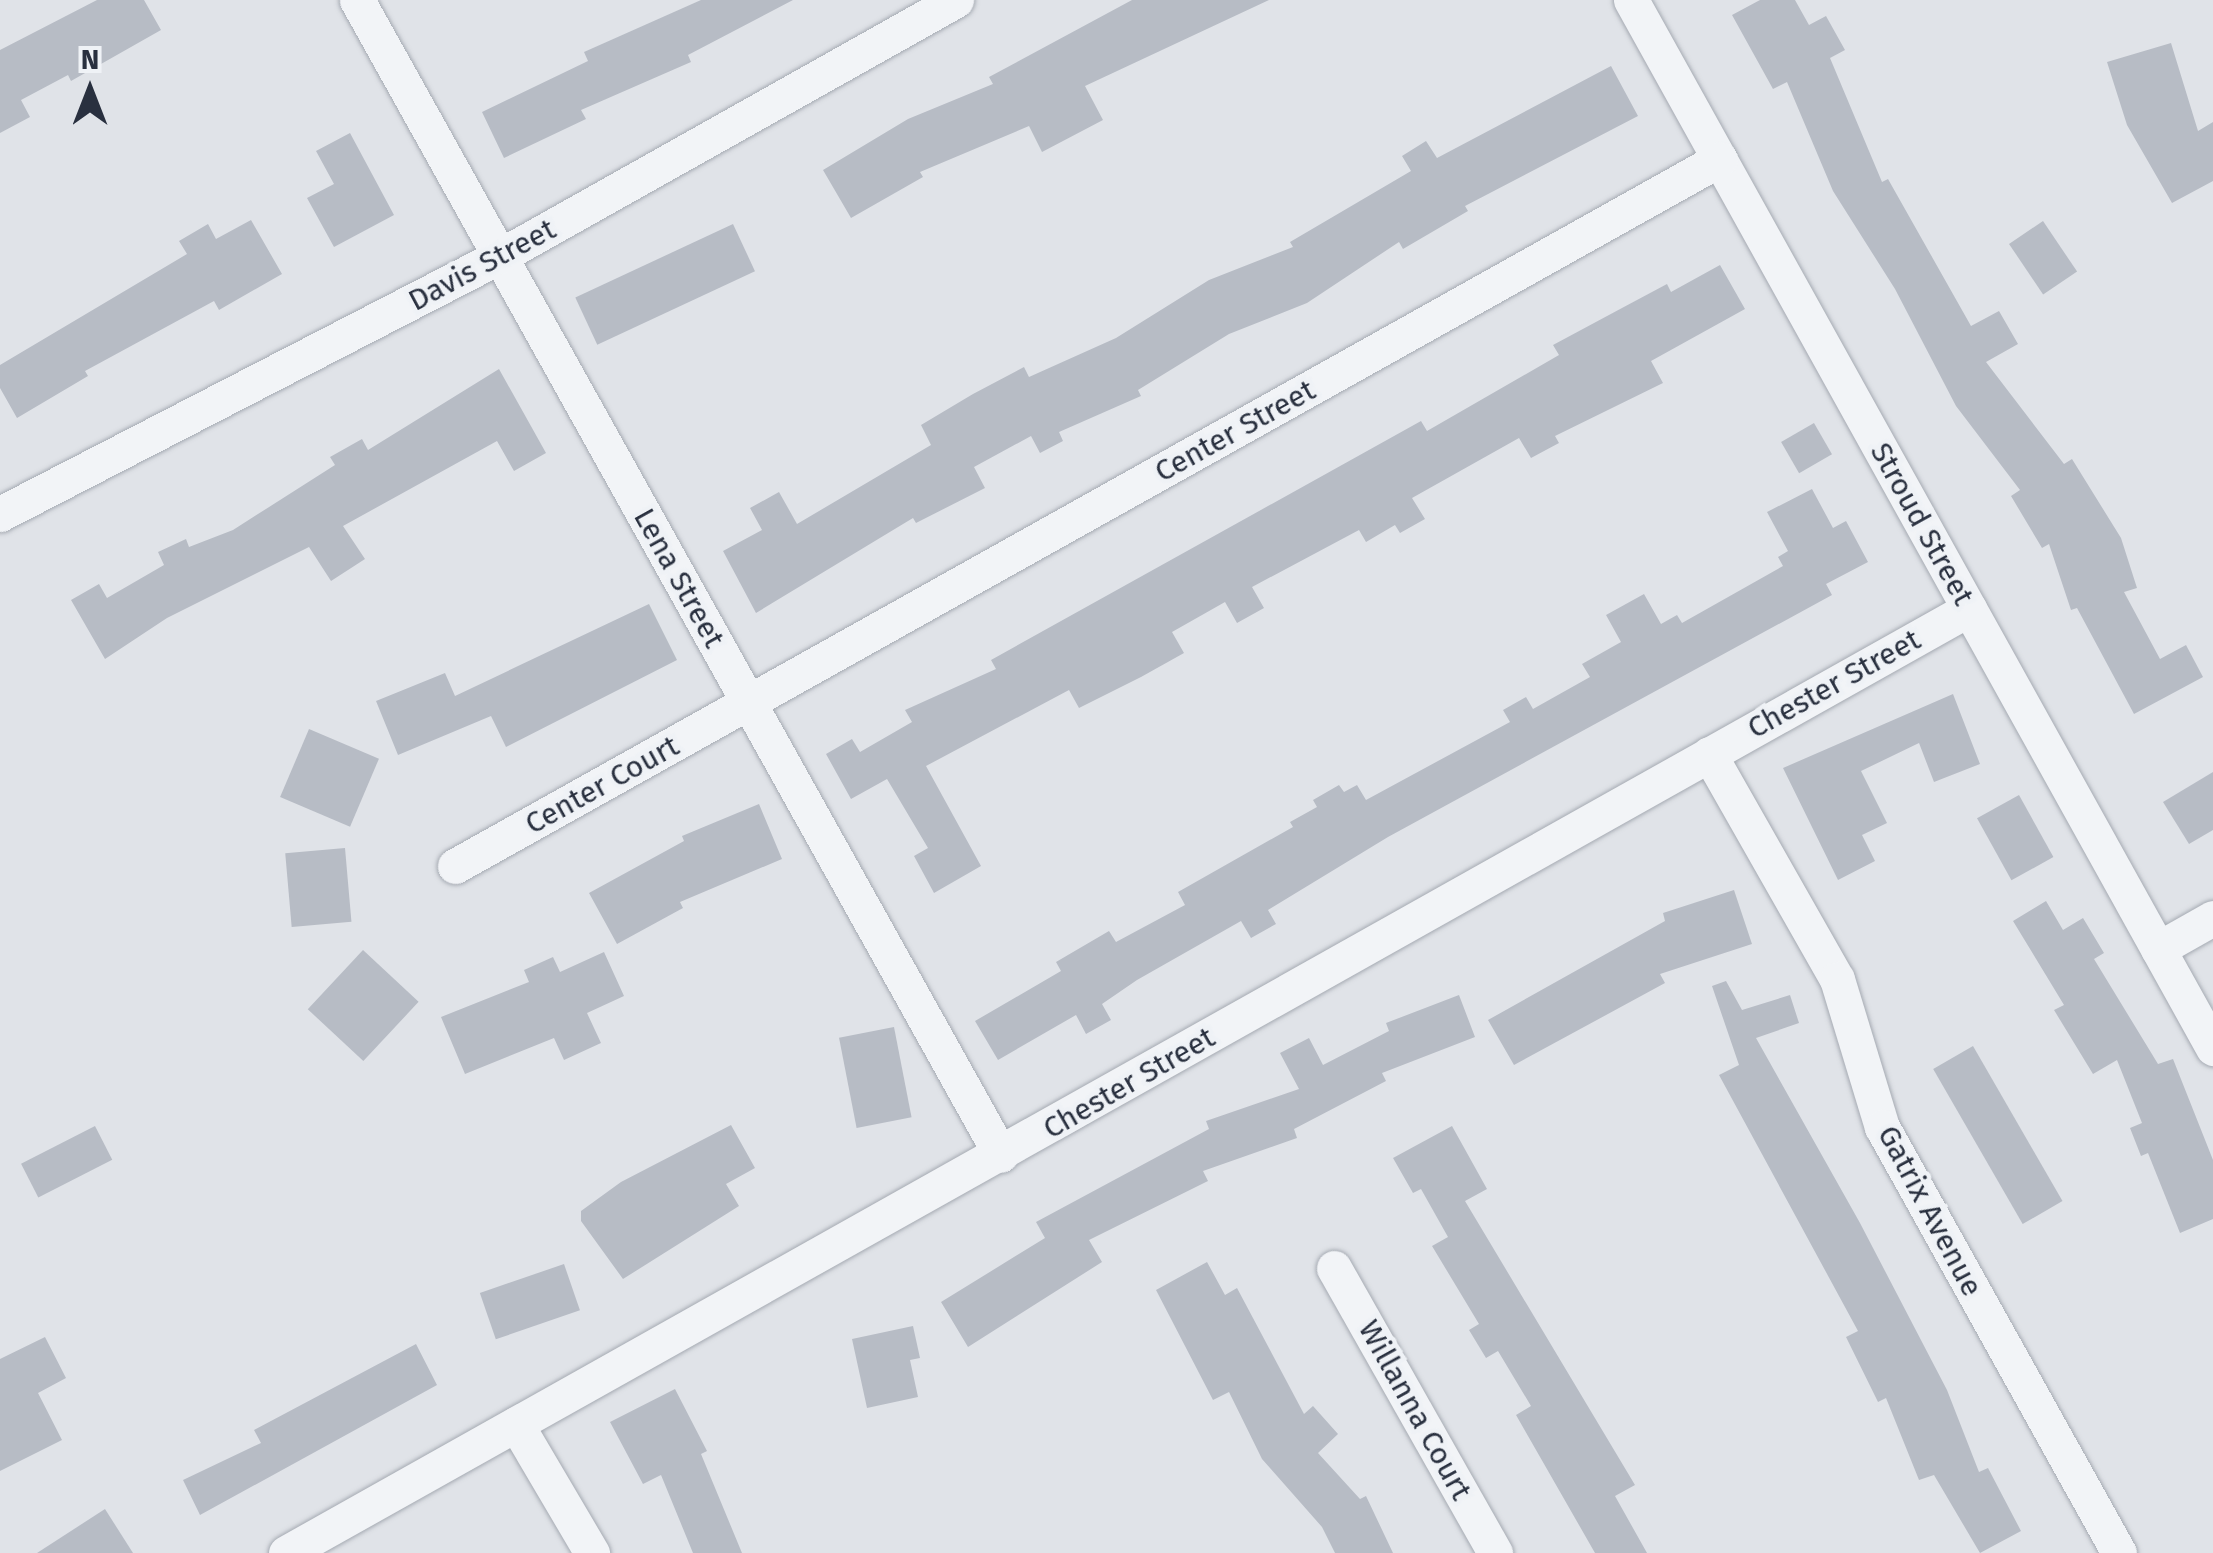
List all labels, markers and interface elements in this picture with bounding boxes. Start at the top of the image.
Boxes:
north arrow [40,40,140,140]
text: N [81,43,99,76]
street label: Davis Street [402,211,562,319]
street label: Center Street [1149,372,1321,490]
street label: Stroud Street [1863,437,1981,611]
street label: Lena Street [626,502,732,654]
street label: Chester Street [1741,622,1927,746]
street label: Center Court [519,728,685,842]
street label: Chester Street [1037,1019,1221,1147]
street label: Gatrix Avenue [1870,1119,1990,1303]
street label: Willanna Court [1351,1314,1479,1506]

